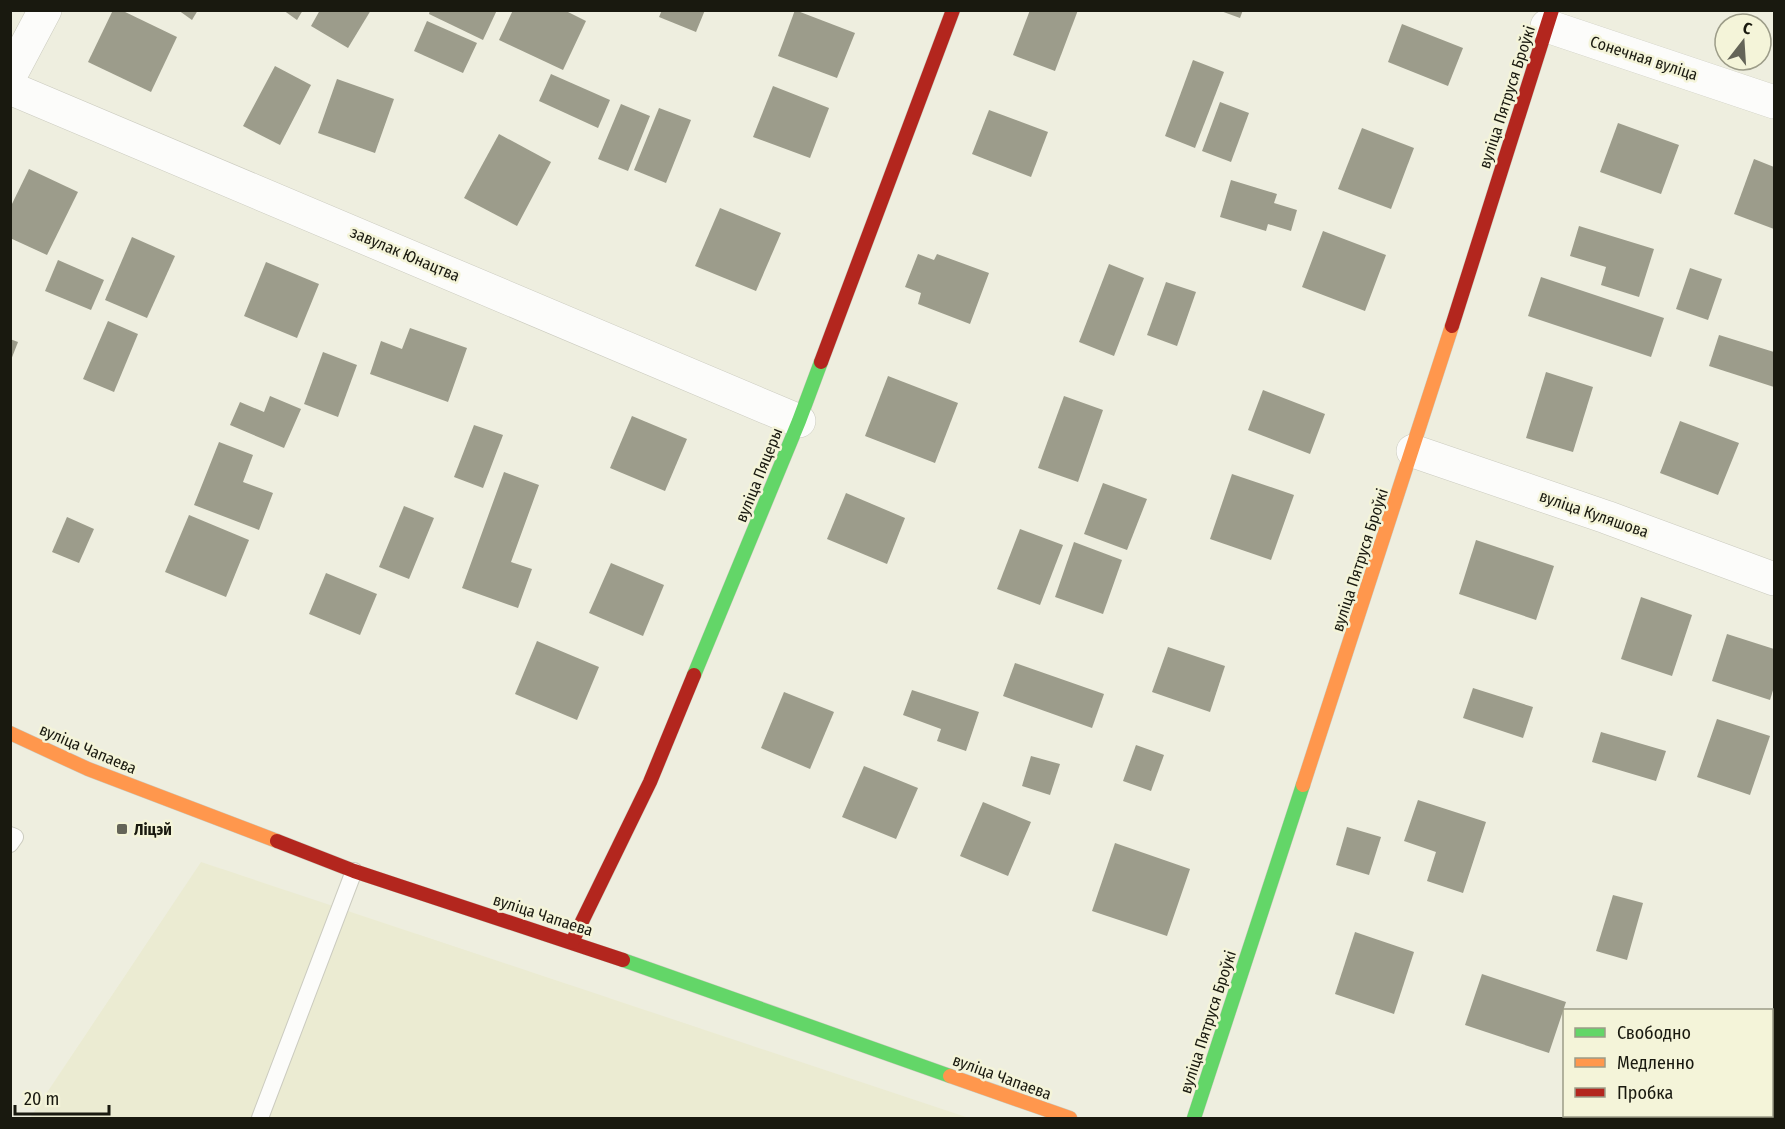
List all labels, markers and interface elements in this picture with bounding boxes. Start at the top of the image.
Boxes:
north arrow [1713,12,1773,72]
text: С [1740,18,1755,39]
street label: вуліца Пятруся Броўкі [1475,23,1539,171]
street label: Сонечная вуліца [1588,32,1700,84]
street label: завулак Юнацтва [348,222,463,286]
street label: вуліца Пяцеры [731,425,787,525]
street label: вуліца Пятруся Броўкі [1328,486,1392,634]
street label: вуліца Куляшова [1537,486,1651,542]
street label: вуліца Чапаева [37,720,140,778]
place label: Ліцэй [134,820,172,839]
marker: Ліцэй [115,822,129,836]
street label: вуліца Чапаева [491,890,595,940]
street label: вуліца Пятруся Броўкі [1176,948,1240,1096]
legend [1563,1009,1773,1117]
text: Свободно [1617,1022,1691,1044]
street label: вуліца Чапаева [950,1050,1054,1104]
text: Медленно [1617,1052,1695,1074]
scale bar [15,1078,110,1116]
text: Пробка [1617,1082,1673,1104]
text: 20 m [24,1088,59,1110]

